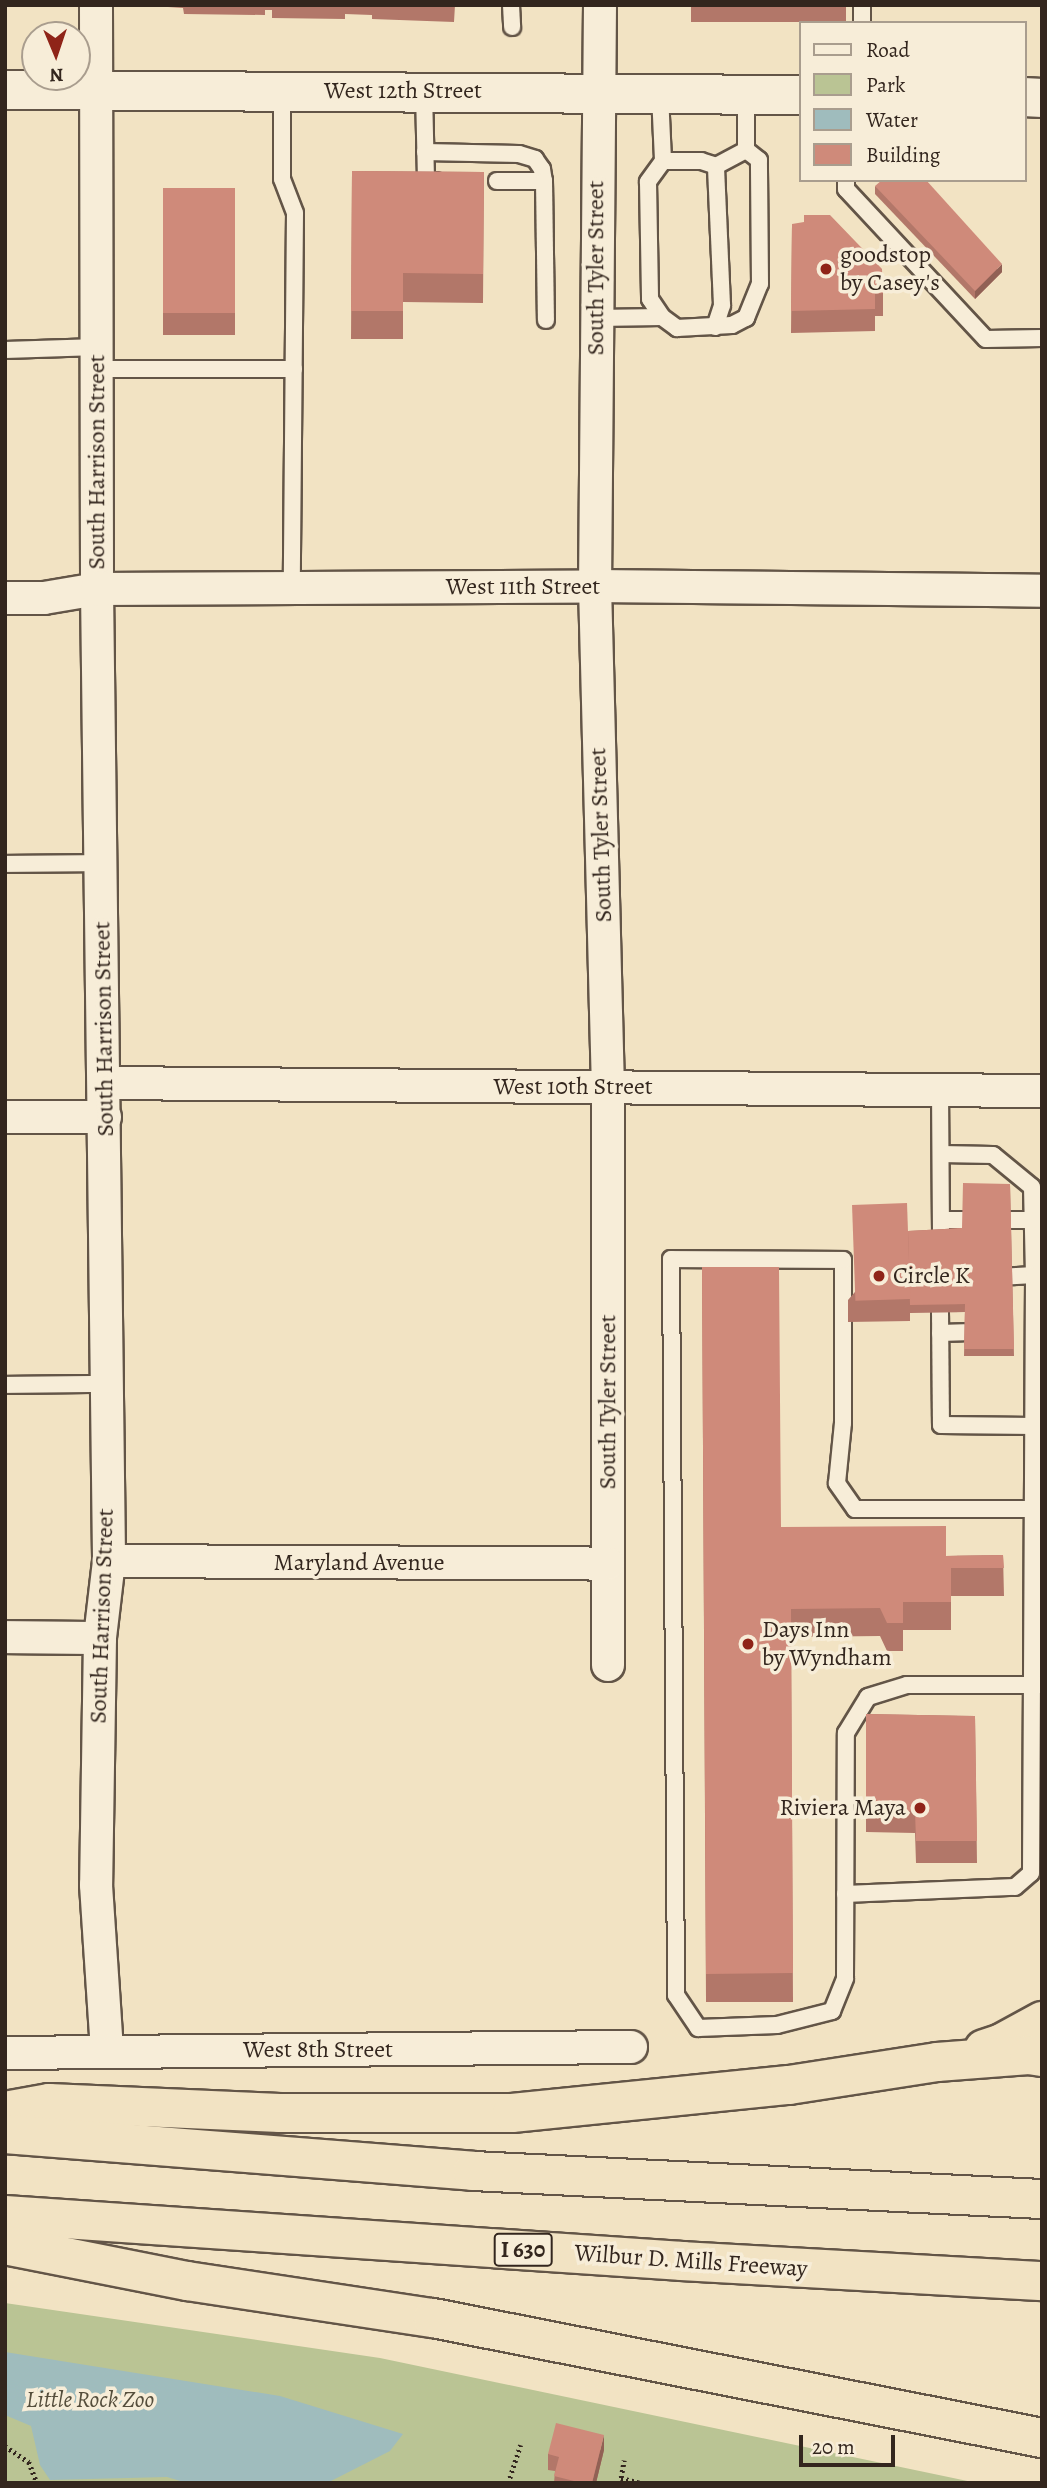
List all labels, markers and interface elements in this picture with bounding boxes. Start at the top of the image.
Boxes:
north arrow [21,21,91,91]
legend [799,21,1026,182]
text: Road [866,36,910,64]
text: N [49,62,64,88]
text: Park [866,71,905,99]
street label: West 12th Street [324,77,482,105]
text: Water [866,106,918,134]
text: Building [866,141,940,169]
street label: South Tyler Street [582,181,610,355]
place label: goodstop by Casey's [840,241,940,297]
marker: goodstop by Casey's [818,261,834,277]
street label: South Harrison Street [83,354,111,570]
street label: West 11th Street [446,573,600,601]
street label: South Tyler Street [584,747,618,923]
street label: South Harrison Street [88,921,120,1137]
street label: West 10th Street [493,1073,653,1101]
place label: Circle K [893,1262,970,1290]
marker: Circle K [871,1268,887,1284]
street label: South Tyler Street [594,1315,622,1489]
street label: South Harrison Street [84,1508,120,1724]
street label: Maryland Avenue [274,1549,444,1577]
place label: Days Inn by Wyndham [762,1616,892,1672]
marker: Days Inn by Wyndham [740,1636,756,1652]
place label: Riviera Maya [779,1794,906,1822]
marker: Riviera Maya [912,1800,928,1816]
street label: West 8th Street [243,2036,393,2064]
road number: I 630 [493,2230,553,2270]
street label: Wilbur D. Mills Freeway [573,2238,809,2284]
park label: Little Rock Zoo [26,2386,154,2414]
scale bar [802,2422,898,2466]
text: 20 m [812,2433,855,2461]

